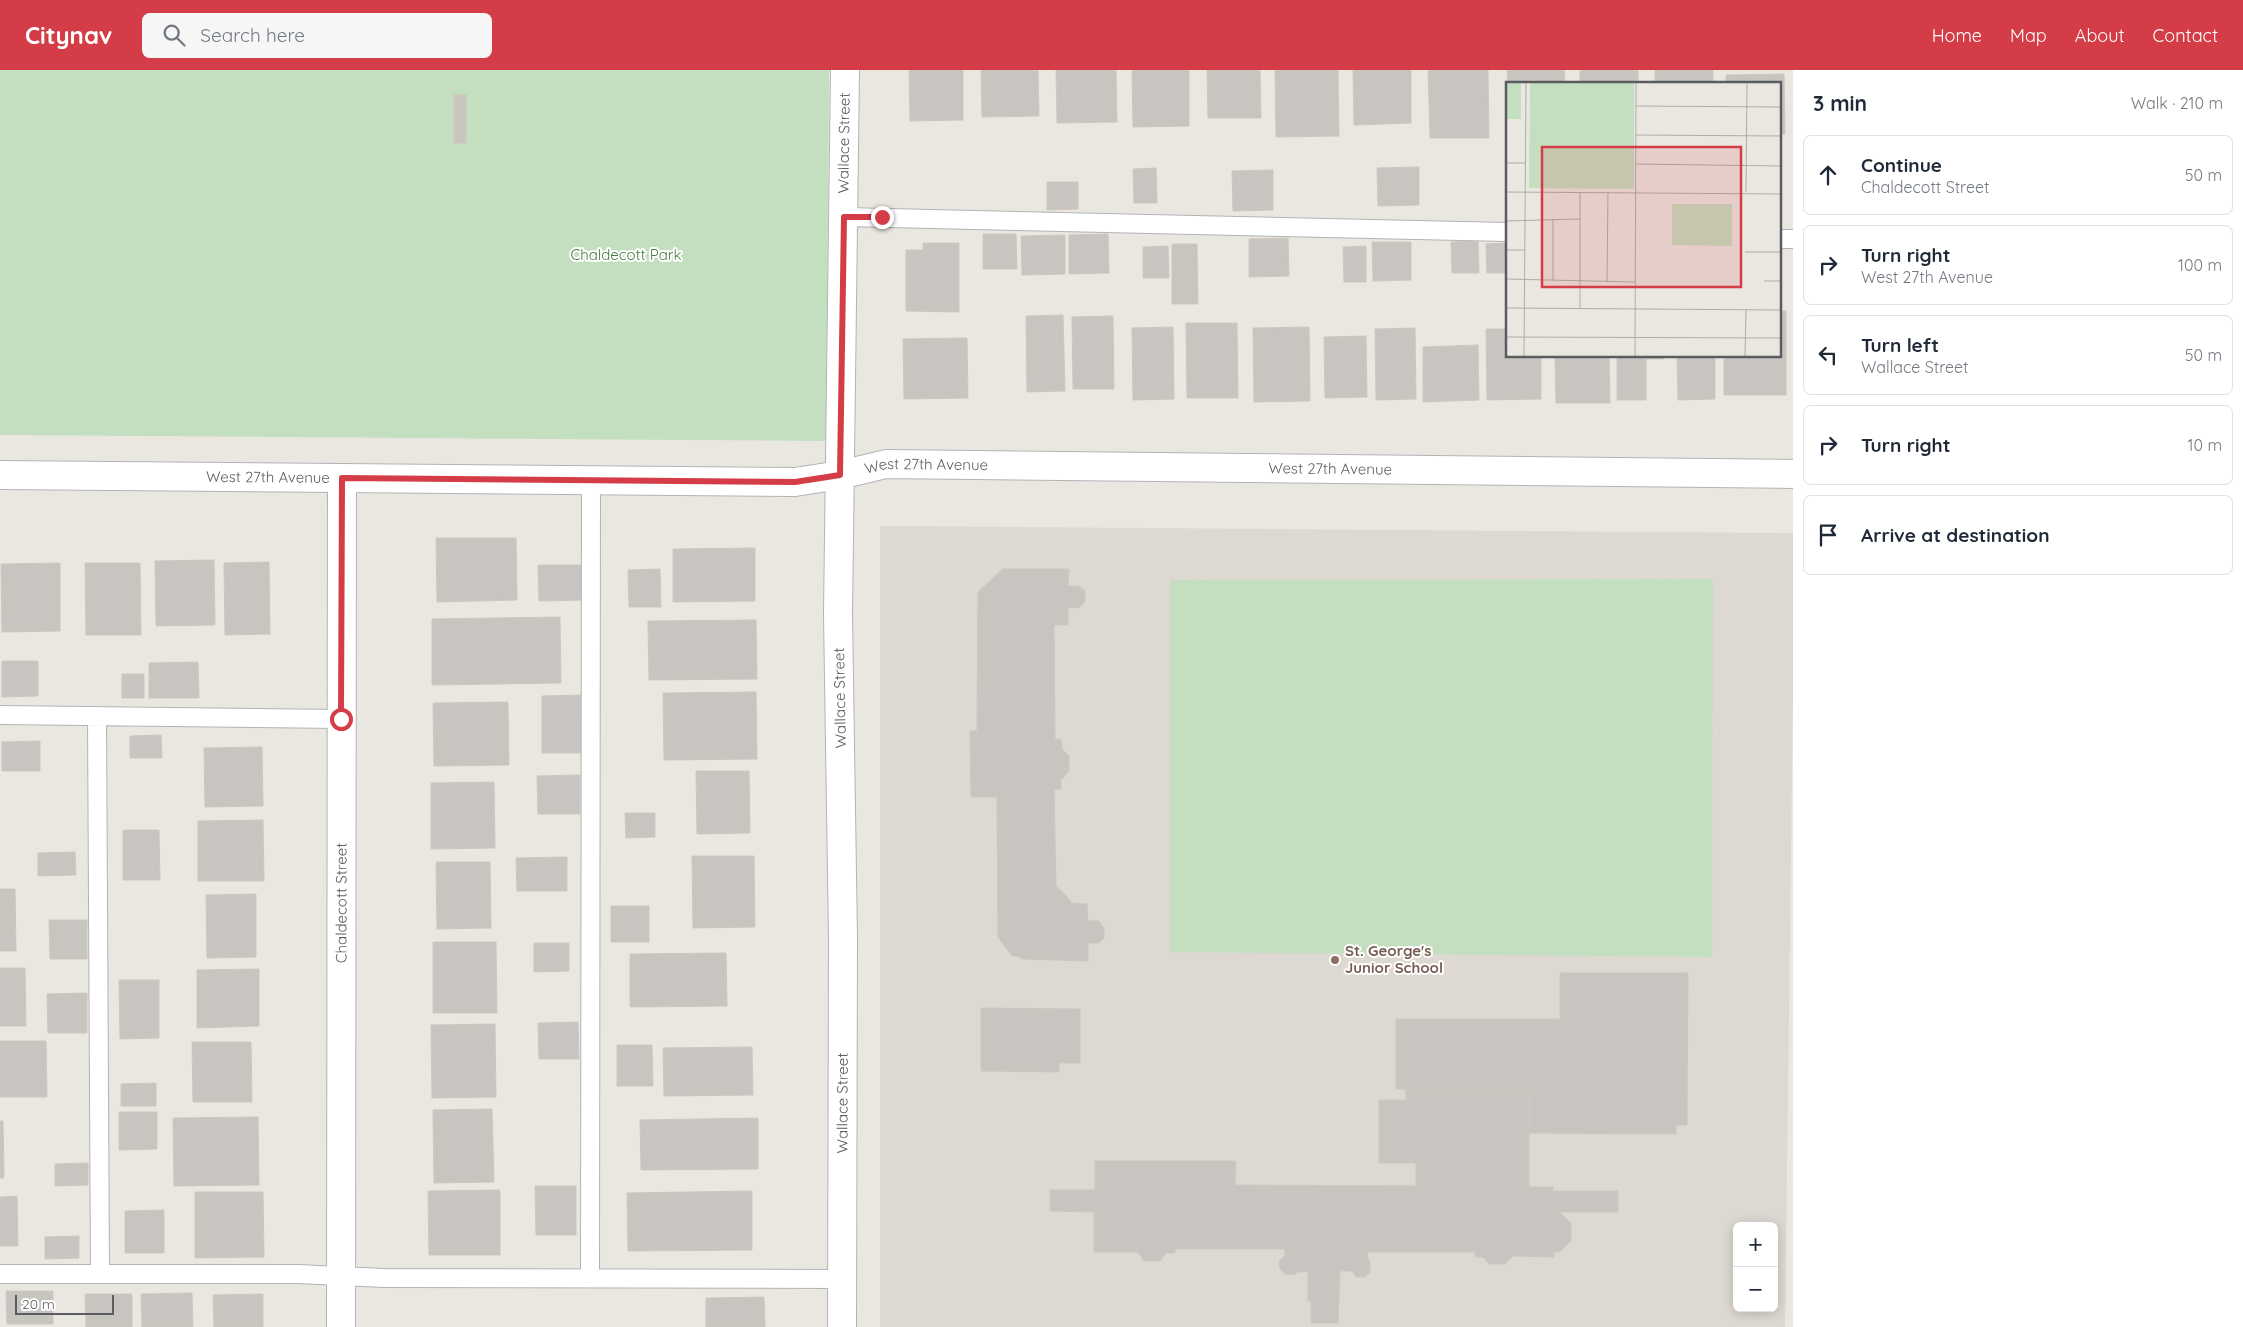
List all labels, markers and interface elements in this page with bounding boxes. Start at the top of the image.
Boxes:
search box [142,13,492,58]
text: Citynav [25,20,112,50]
icon: search [160,21,188,49]
text: Search here [200,23,305,47]
text: Home [1932,24,1982,47]
text: Map [2010,24,2047,47]
text: About [2075,24,2125,47]
text: Contact [2153,24,2218,47]
inset map [1506,82,1780,358]
text: 3 min [1813,90,1867,116]
street label: Wallace Street [833,93,854,194]
text: Walk · 210 m [2131,93,2223,113]
text: Continue [1861,153,1942,177]
icon: ahead [1814,161,1842,189]
text: 50 m [2185,165,2222,185]
text: Chaldecott Street [1861,177,1989,197]
route end [871,206,894,229]
text: Turn right [1861,243,1950,267]
park label: Chaldecott Park [570,245,682,264]
icon: right [1814,251,1842,279]
text: 100 m [2178,255,2222,275]
text: West 27th Avenue [1861,267,1993,287]
text: Turn left [1861,333,1939,357]
icon: left [1814,341,1842,369]
text: 50 m [2185,345,2222,365]
text: Wallace Street [1861,357,1969,377]
icon: right [1814,431,1842,459]
text: Turn right [1861,433,1950,457]
text: 10 m [2188,435,2222,455]
street label: West 27th Avenue [862,454,988,478]
street label: West 27th Avenue [1268,458,1392,479]
street label: West 27th Avenue [206,467,330,487]
icon: arrive [1814,521,1842,549]
text: Arrive at destination [1861,523,2050,547]
street label: Wallace Street [829,647,850,749]
route start [330,708,353,731]
street label: Chaldecott Street [331,843,351,963]
place label: St. George's Junior School [1345,941,1443,977]
marker: St. George's Junior School [1329,954,1341,966]
street label: Wallace Street [832,1053,852,1153]
map controls [1733,1222,1778,1312]
button: + [1733,1222,1778,1267]
button: − [1733,1267,1778,1312]
scale bar [15,1292,114,1315]
text: 20 m [22,1295,55,1313]

